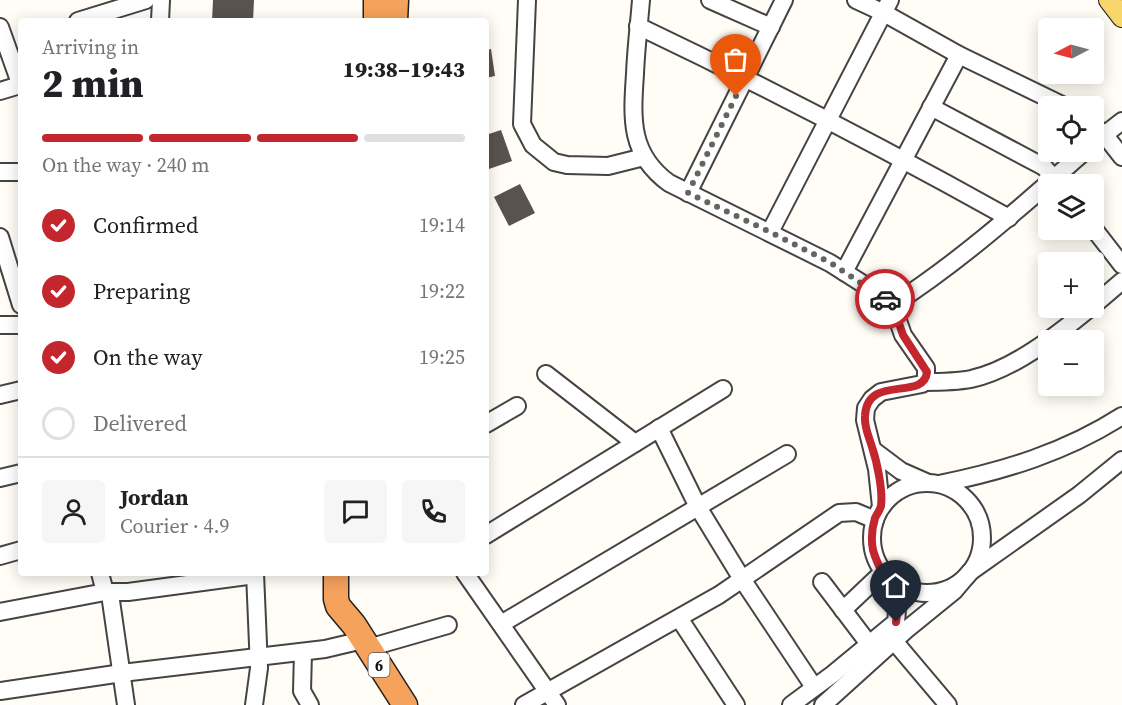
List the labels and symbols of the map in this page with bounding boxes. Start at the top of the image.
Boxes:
north arrow [1038,18,1104,84]
pin [710,34,761,96]
courier [855,269,915,329]
pin [870,560,921,622]
road number: 6 [368,653,389,677]

